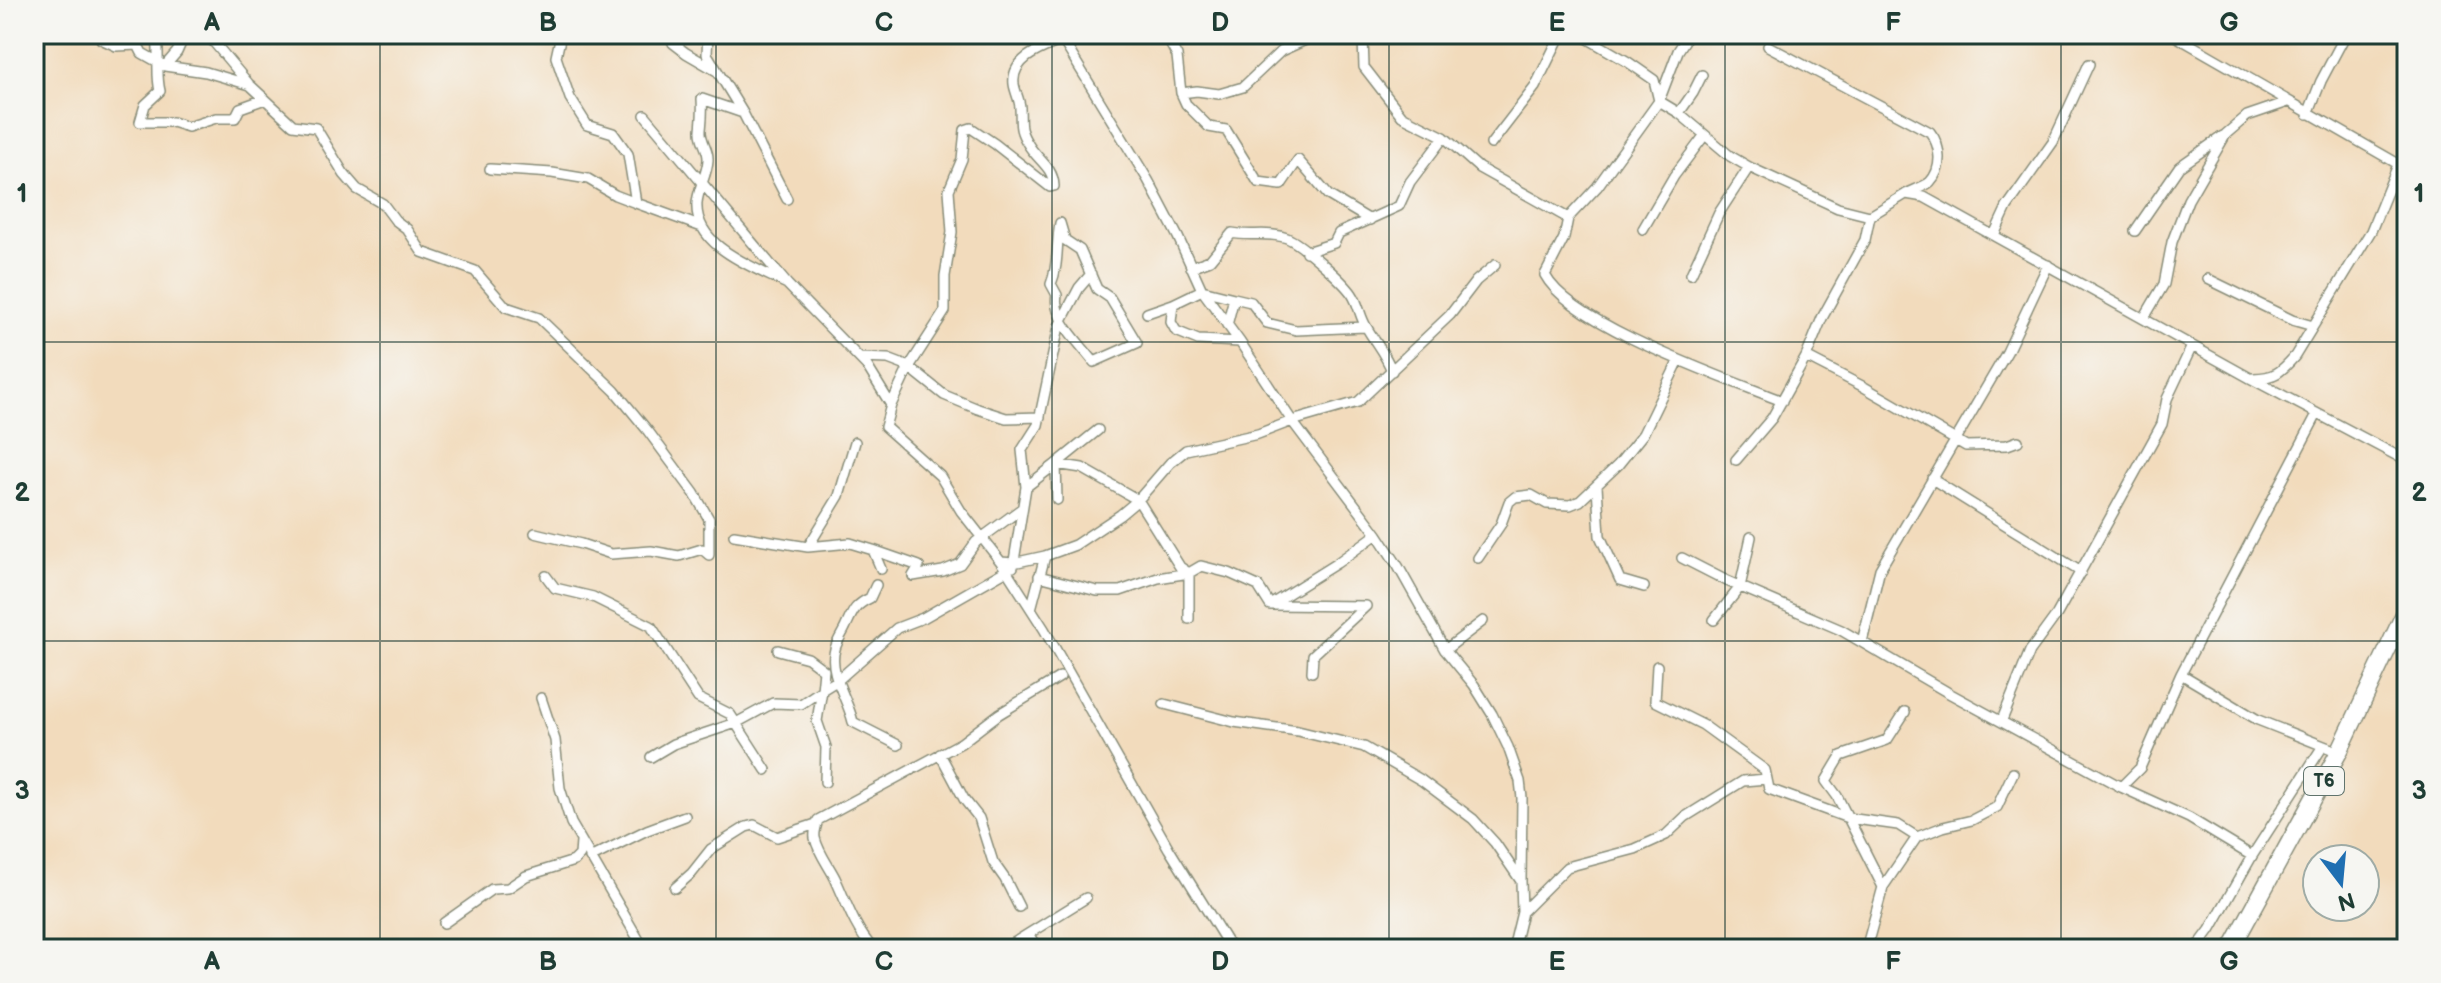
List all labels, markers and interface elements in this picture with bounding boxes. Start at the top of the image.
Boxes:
text: A [203,8,220,39]
text: B [539,8,557,39]
text: C [875,8,893,39]
text: D [1211,8,1229,39]
text: E [1549,8,1566,39]
text: F [1885,8,1901,39]
text: G [2219,8,2239,39]
text: 1 [17,179,27,210]
text: 1 [2414,179,2424,210]
text: 2 [14,478,30,509]
text: 2 [2411,478,2427,509]
road number: T6 [2304,767,2344,795]
text: 3 [14,776,30,807]
text: 3 [2411,776,2427,807]
north arrow [2301,843,2381,923]
text: N [2334,886,2358,916]
text: A [203,947,220,978]
text: B [539,947,557,978]
text: C [875,947,893,978]
text: D [1211,947,1229,978]
text: E [1549,947,1566,978]
text: F [1885,947,1901,978]
text: G [2219,947,2239,978]

